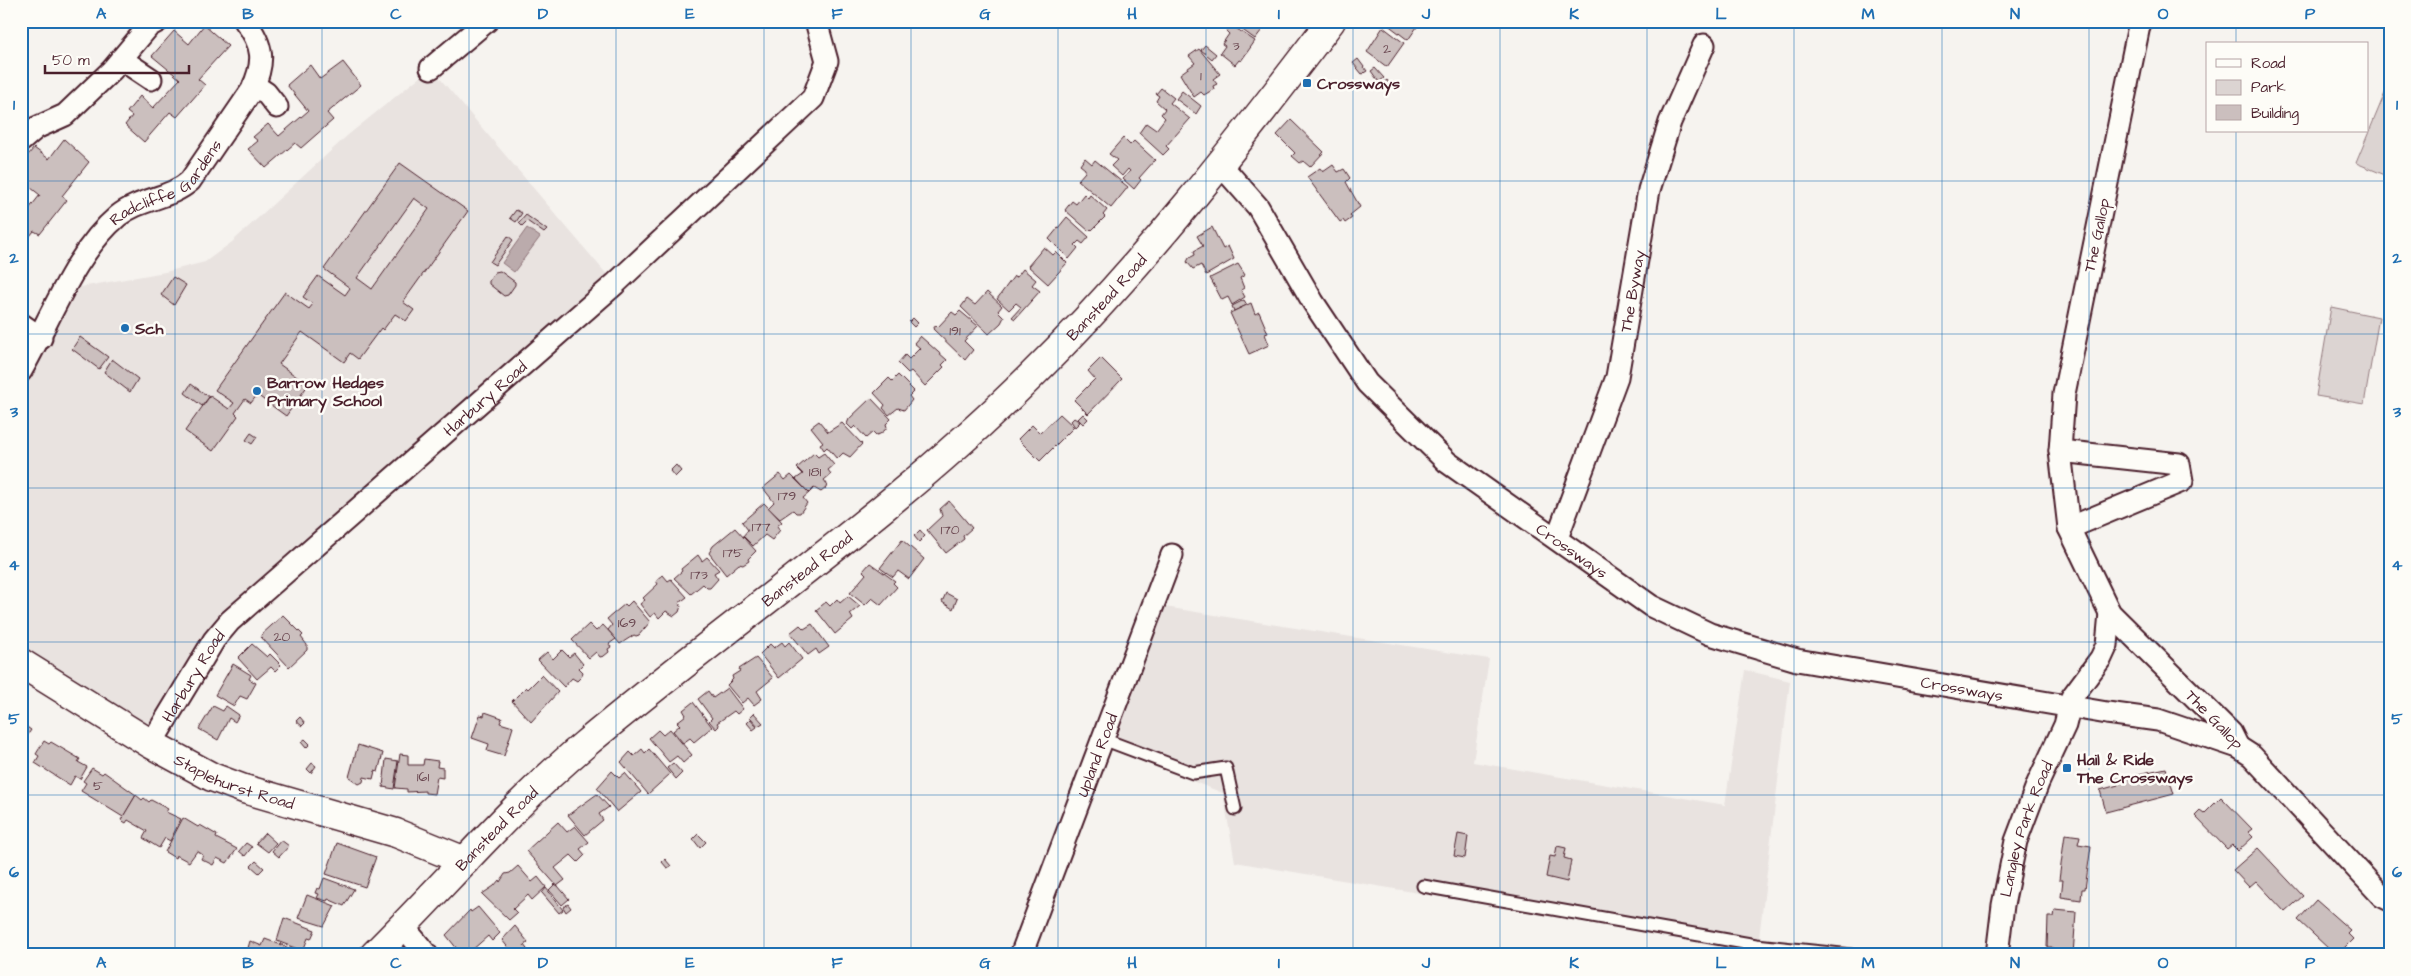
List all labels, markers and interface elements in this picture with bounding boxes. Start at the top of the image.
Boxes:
text: A [96,3,107,25]
text: B [242,3,254,25]
text: C [390,3,402,25]
text: D [538,3,549,25]
text: E [685,3,695,25]
text: F [831,3,843,25]
text: G [979,3,991,25]
text: H [1127,3,1137,25]
text: I [1278,3,1280,25]
text: J [1421,3,1431,25]
text: K [1569,3,1579,25]
text: L [1715,3,1727,25]
text: M [1861,3,1875,25]
text: N [2010,3,2020,25]
text: O [2158,3,2169,25]
text: P [2305,3,2316,25]
house number: 3 [1232,36,1240,56]
house number: 2 [1383,39,1391,59]
scale bar [45,42,189,74]
legend [2206,42,2368,132]
text: 50 m [52,50,90,71]
text: Road [2251,53,2286,74]
house number: 1 [1200,66,1202,86]
place label: Crossways [1317,73,1400,96]
marker: Crossways [1301,77,1313,89]
text: Park [2251,77,2286,98]
text: 1 [13,94,16,116]
text: 1 [2396,94,2399,116]
text: Building [2251,103,2299,125]
street label: Radcliffe Gardens [105,135,227,231]
street label: The Gallop [2078,196,2116,274]
text: 2 [8,247,19,269]
text: 2 [2391,247,2402,269]
street label: The Byway [1615,248,1652,334]
street label: Banstead Road [1062,250,1152,346]
place label: Sch [134,318,164,340]
house number: 191 [949,321,961,341]
marker: Sch [119,322,131,334]
street label: Harbury Road [439,356,532,441]
place label: Barrow Hedges Primary School [267,372,384,413]
marker: Barrow Hedges Primary School [251,385,263,397]
text: 3 [9,401,19,423]
text: 3 [2392,401,2402,423]
house number: 181 [809,462,822,482]
house number: 179 [778,486,796,506]
house number: 177 [751,517,771,537]
street label: Crossways [1531,518,1612,584]
house number: 170 [940,520,960,540]
street label: Banstead Road [757,527,857,612]
house number: 175 [723,543,743,563]
text: 4 [9,554,20,576]
text: 4 [2392,554,2403,576]
house number: 173 [690,565,708,585]
house number: 169 [618,613,636,633]
street label: Harbury Road [157,625,230,726]
house number: 20 [274,627,291,647]
street label: Crossways [1919,671,2005,707]
street label: The Gallop [2180,685,2248,754]
text: 5 [8,708,20,730]
text: 5 [2391,708,2403,730]
street label: Upland Road [1072,710,1123,800]
street label: Staplehurst Road [170,749,297,815]
place label: Hail & Ride The Crossways [2076,749,2193,790]
street label: Langley Park Road [1995,758,2059,899]
marker: Hail & Ride The Crossways [2061,762,2073,774]
house number: 161 [417,767,429,787]
house number: 5 [93,776,103,796]
street label: Banstead Road [451,782,543,876]
text: 6 [9,861,19,883]
text: 6 [2392,861,2402,883]
text: A [96,952,107,974]
text: B [242,952,254,974]
text: C [390,952,402,974]
text: D [538,952,549,974]
text: E [685,952,695,974]
text: F [831,952,843,974]
text: G [979,952,991,974]
text: H [1127,952,1137,974]
text: I [1278,952,1280,974]
text: J [1421,952,1431,974]
text: K [1569,952,1579,974]
text: L [1715,952,1727,974]
text: M [1861,952,1875,974]
text: N [2010,952,2020,974]
text: O [2158,952,2169,974]
text: P [2305,952,2316,974]

